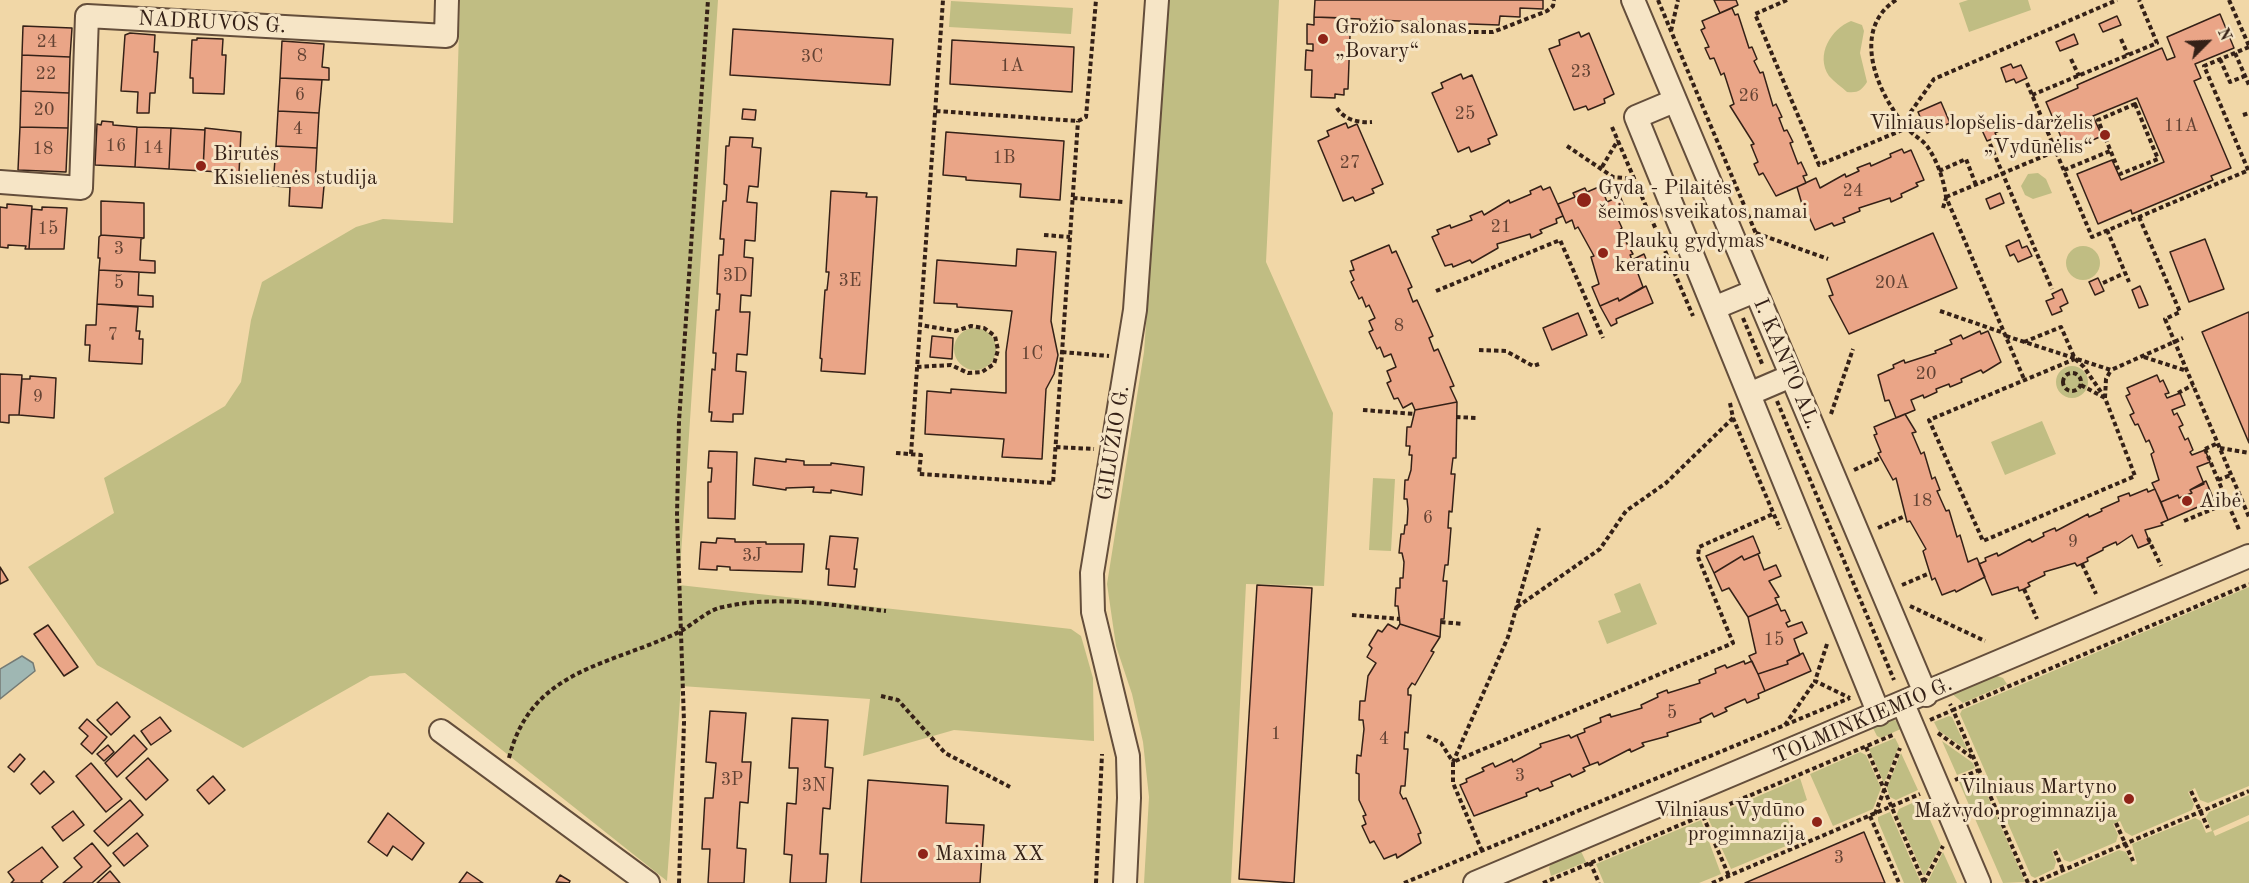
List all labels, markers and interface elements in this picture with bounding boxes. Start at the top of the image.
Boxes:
street label: NADRUVOS G. [137,7,287,39]
north arrow [2177,12,2237,72]
place label: Grožio salonas „Bovary“ [1335,14,1467,64]
text: N [2214,26,2233,44]
house number: 24 [37,31,57,53]
marker: Grožio salonas „Bovary“ [1316,32,1330,46]
house number: 8 [297,45,307,67]
house number: 3C [801,46,823,68]
house number: 1A [1000,55,1024,77]
house number: 23 [1571,61,1591,83]
house number: 22 [36,63,56,85]
house number: 6 [295,84,305,106]
house number: 26 [1739,85,1759,107]
house number: 20 [34,99,54,121]
house number: 25 [1455,103,1475,125]
place label: Vilniaus lopšelis-darželis „Vydūnėlis“ [1870,110,2093,160]
house number: 11A [2164,115,2198,137]
house number: 4 [293,118,303,140]
marker: Vilniaus lopšelis-darželis „Vydūnėlis“ [2098,128,2112,142]
house number: 16 [106,135,126,157]
house number: 14 [143,137,163,159]
house number: 18 [33,138,53,160]
place label: Birutės Kisielienės studija [213,141,377,191]
house number: 1B [993,147,1015,169]
house number: 27 [1340,152,1360,174]
marker: Birutės Kisielienės studija [194,159,208,173]
place label: Gyda - Pilaitės šeimos sveikatos namai [1598,175,1808,225]
house number: 24 [1843,180,1863,202]
marker: Gyda - Pilaitės šeimos sveikatos namai [1575,191,1593,209]
house number: 21 [1491,216,1511,238]
house number: 15 [38,218,58,240]
place label: Plaukų gydymas keratinu [1615,228,1764,278]
house number: 3 [114,238,124,260]
marker: Plaukų gydymas keratinu [1596,246,1610,260]
house number: 3D [723,265,747,287]
house number: 3E [839,270,861,292]
house number: 5 [114,272,124,294]
house number: 20A [1875,272,1909,294]
street label: I. KANTO AL. [1747,295,1825,433]
house number: 8 [1394,315,1404,337]
house number: 7 [108,324,118,346]
house number: 1C [1021,343,1043,365]
house number: 20 [1916,363,1936,385]
street label: GILUŽIO G. [1092,384,1136,502]
house number: 9 [33,386,43,408]
place label: Aibė [2199,488,2241,514]
house number: 18 [1912,490,1932,512]
marker: Aibė [2180,494,2194,508]
house number: 6 [1423,507,1433,529]
house number: 9 [2068,531,2078,553]
house number: 3J [742,545,762,567]
house number: 15 [1764,629,1784,651]
street label: TOLMINKIEMIO G. [1770,672,1956,770]
house number: 5 [1667,702,1677,724]
house number: 1 [1271,723,1281,745]
house number: 4 [1379,728,1389,750]
house number: 3 [1515,765,1525,787]
house number: 3P [721,769,743,791]
place label: Vilniaus Martyno Mažvydo progimnazija [1914,774,2117,824]
house number: 3N [802,775,826,797]
marker: Vilniaus Martyno Mažvydo progimnazija [2122,792,2136,806]
place label: Vilniaus Vydūno progimnazija [1655,797,1805,847]
marker: Vilniaus Vydūno progimnazija [1810,815,1824,829]
place label: Maxima XX [935,841,1044,867]
marker: Maxima XX [916,847,930,861]
house number: 3 [1834,847,1844,869]

